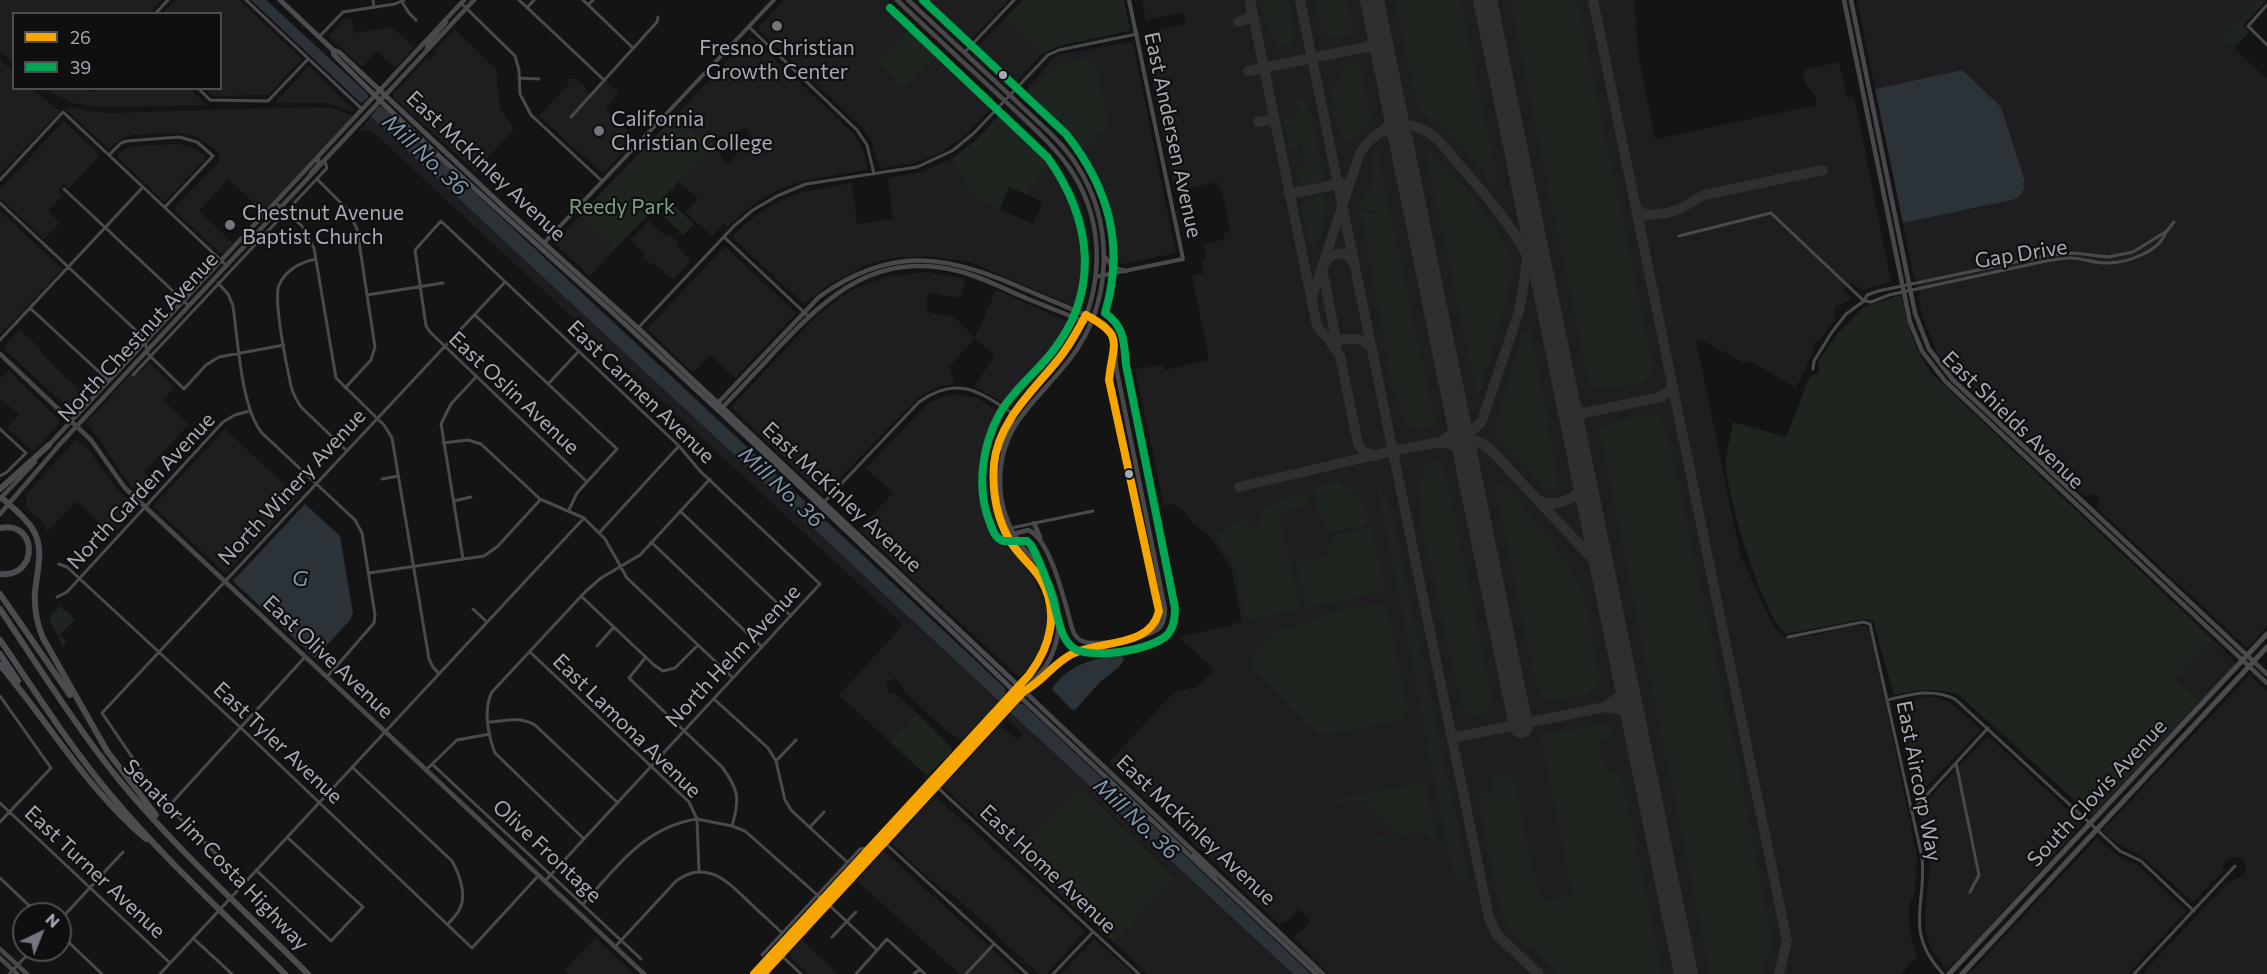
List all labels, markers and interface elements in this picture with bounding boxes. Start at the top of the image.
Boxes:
legend [12,12,222,90]
marker: Fresno Christian Growth Center [770,19,784,33]
text: 26 [70,26,91,48]
street label: East Andersen Avenue [1139,30,1207,240]
place label: Fresno Christian Growth Center [699,35,855,85]
text: 39 [70,56,91,78]
unlabelled marker [997,69,1009,81]
street label: East McKinley Avenue [401,86,571,246]
place label: California Christian College [611,106,773,156]
water label: Mill No. 36 [377,109,473,201]
marker: California Christian College [592,124,606,138]
park label: Reedy Park [569,194,675,220]
place label: Chestnut Avenue Baptist Church [242,200,404,250]
marker: Chestnut Avenue Baptist Church [223,218,237,232]
street label: Gap Drive [1973,234,2069,274]
street label: North Chestnut Avenue [53,247,223,427]
street label: East Carmen Avenue [562,315,720,469]
street label: East Oslin Avenue [444,326,584,460]
street label: East Shields Avenue [1937,346,2089,494]
street label: North Winery Avenue [213,404,371,570]
street label: North Garden Avenue [62,407,220,575]
street label: East McKinley Avenue [757,417,927,577]
water label: Mill No. 36 [733,441,829,533]
unlabelled marker [1123,468,1135,480]
water label: G [292,566,308,592]
street label: North Helm Avenue [660,579,806,733]
street label: East Olive Avenue [258,590,398,724]
street label: East Lamona Avenue [548,649,706,803]
street label: East Tyler Avenue [208,677,348,809]
street label: East Aircorp Way [1891,699,1947,863]
street label: South Clovis Avenue [2022,714,2172,872]
street label: East McKinley Avenue [1111,750,1281,910]
street label: Senator Jim Costa Highway [118,754,314,956]
water label: Mill No. 36 [1088,773,1184,865]
street label: Olive Frontage [487,794,607,908]
street label: East Home Avenue [975,799,1121,939]
street label: East Turner Avenue [20,800,170,944]
north arrow [12,902,72,962]
text: N [42,909,64,931]

